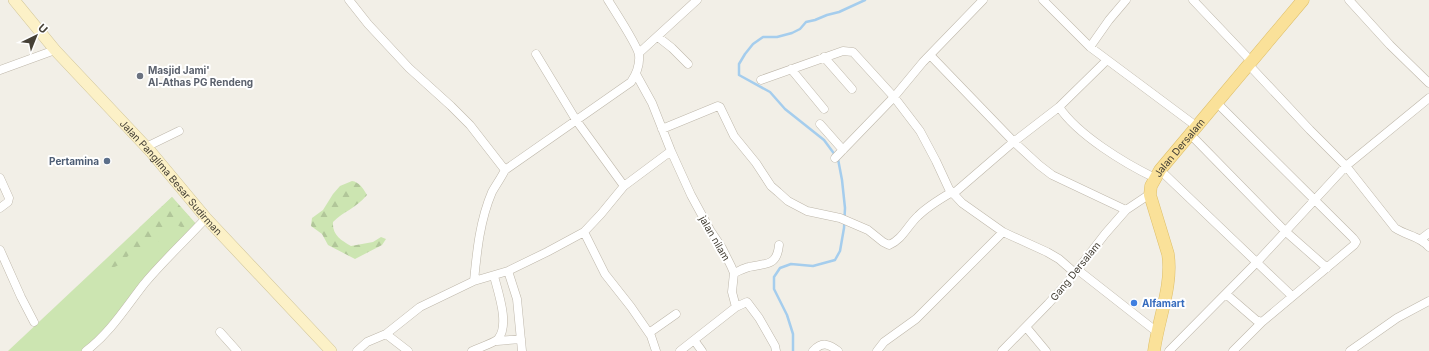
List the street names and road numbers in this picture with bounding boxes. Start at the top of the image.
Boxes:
street label: Jalan Dersalam [1151,116,1207,179]
street label: Jalan Panglima Besar Sudirman [118,117,225,237]
street label: jalan nilam [697,213,733,263]
street label: Gang Dersalam [1048,239,1102,303]

